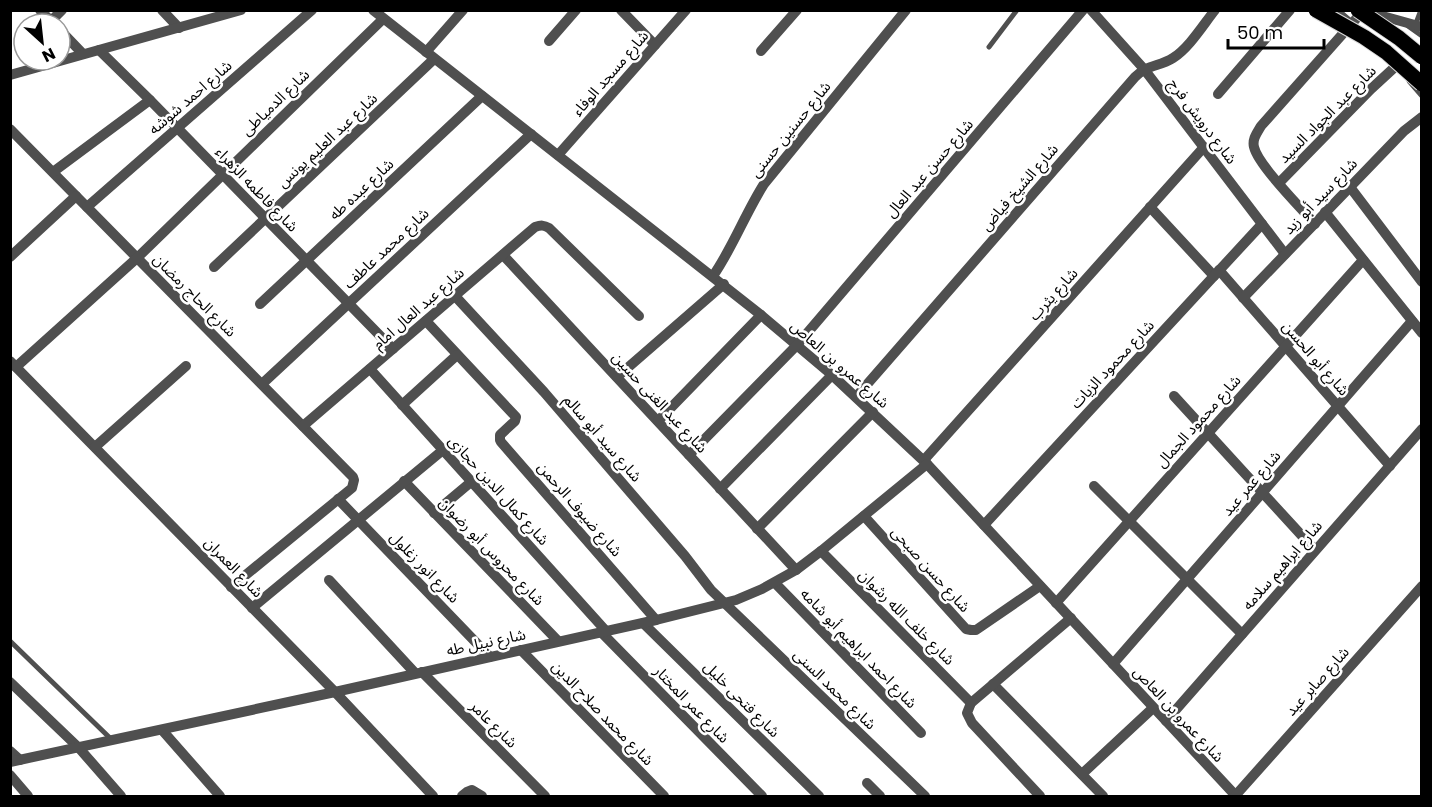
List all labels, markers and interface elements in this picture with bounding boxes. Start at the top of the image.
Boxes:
north arrow [12,12,72,72]
scale bar [1228,12,1324,50]
text: 50 m [1237,20,1283,45]
street label: شارع مسجد الوفاء [567,25,655,122]
text: N [38,42,59,68]
street label: شارع احمد شوشه [144,55,238,141]
street label: شارع عبد الجواد السيد [1273,60,1382,169]
street label: شارع الدمياطى [236,64,315,141]
street label: شارع درويش فرج [1162,74,1242,170]
street label: شارع حسنين حسنى [745,76,837,183]
street label: شارع عبد العليم يونس [272,88,383,194]
street label: شارع حسن عبد العال [880,114,979,223]
street label: شارع الشيخ فياض [975,139,1064,236]
street label: شارع فاطمه الزهراء [209,142,303,238]
street label: شارع عبده طه [324,153,399,226]
street label: شارع سيد أبو زيد [1278,153,1363,240]
street label: شارع محمد عاطف [339,203,435,295]
street label: شارع الحاج رمضان [147,249,241,343]
street label: شارع عبد العال امام [368,262,470,355]
street label: شارع يثرب [1024,263,1084,326]
street label: شارع عمرو بن العاص [785,315,894,414]
street label: شارع محمود الزيات [1065,315,1160,414]
street label: شارع أبو الحسن [1276,316,1354,401]
street label: شارع عبد الغنى حسين [606,347,713,459]
street label: شارع محمود الجمال [1151,370,1247,473]
street label: شارع سيد أبو سالم [558,390,647,488]
street label: شارع كمال الدين حجازى [442,430,554,551]
street label: شارع عمر عيد [1217,446,1287,522]
street label: شارع ضيوف الرحمن [531,457,627,562]
street label: شارع محروس أبو رضوان [433,492,550,612]
street label: شارع ابراهيم سلامه [1237,515,1329,616]
street label: شارع حسن صبحى [885,521,975,618]
street label: شارع انور زغلول [384,527,465,609]
street label: شارع العمران [198,532,268,603]
street label: شارع خلف الله رشوان [853,564,960,671]
street label: شارع احمد ابراهيم أبو شامه [795,583,922,714]
street label: شارع نبيل طه [444,623,528,663]
street label: شارع صابر عيد [1280,642,1355,721]
street label: شارع محمد السنى [788,644,881,736]
street label: شارع محمد صلاح الدين [546,656,659,772]
street label: شارع فتحى خليل [698,656,785,743]
street label: شارع عمر المختار [647,660,735,749]
street label: شارع عمرو بن العاص [1127,661,1229,768]
street label: شارع عامر [464,695,522,754]

